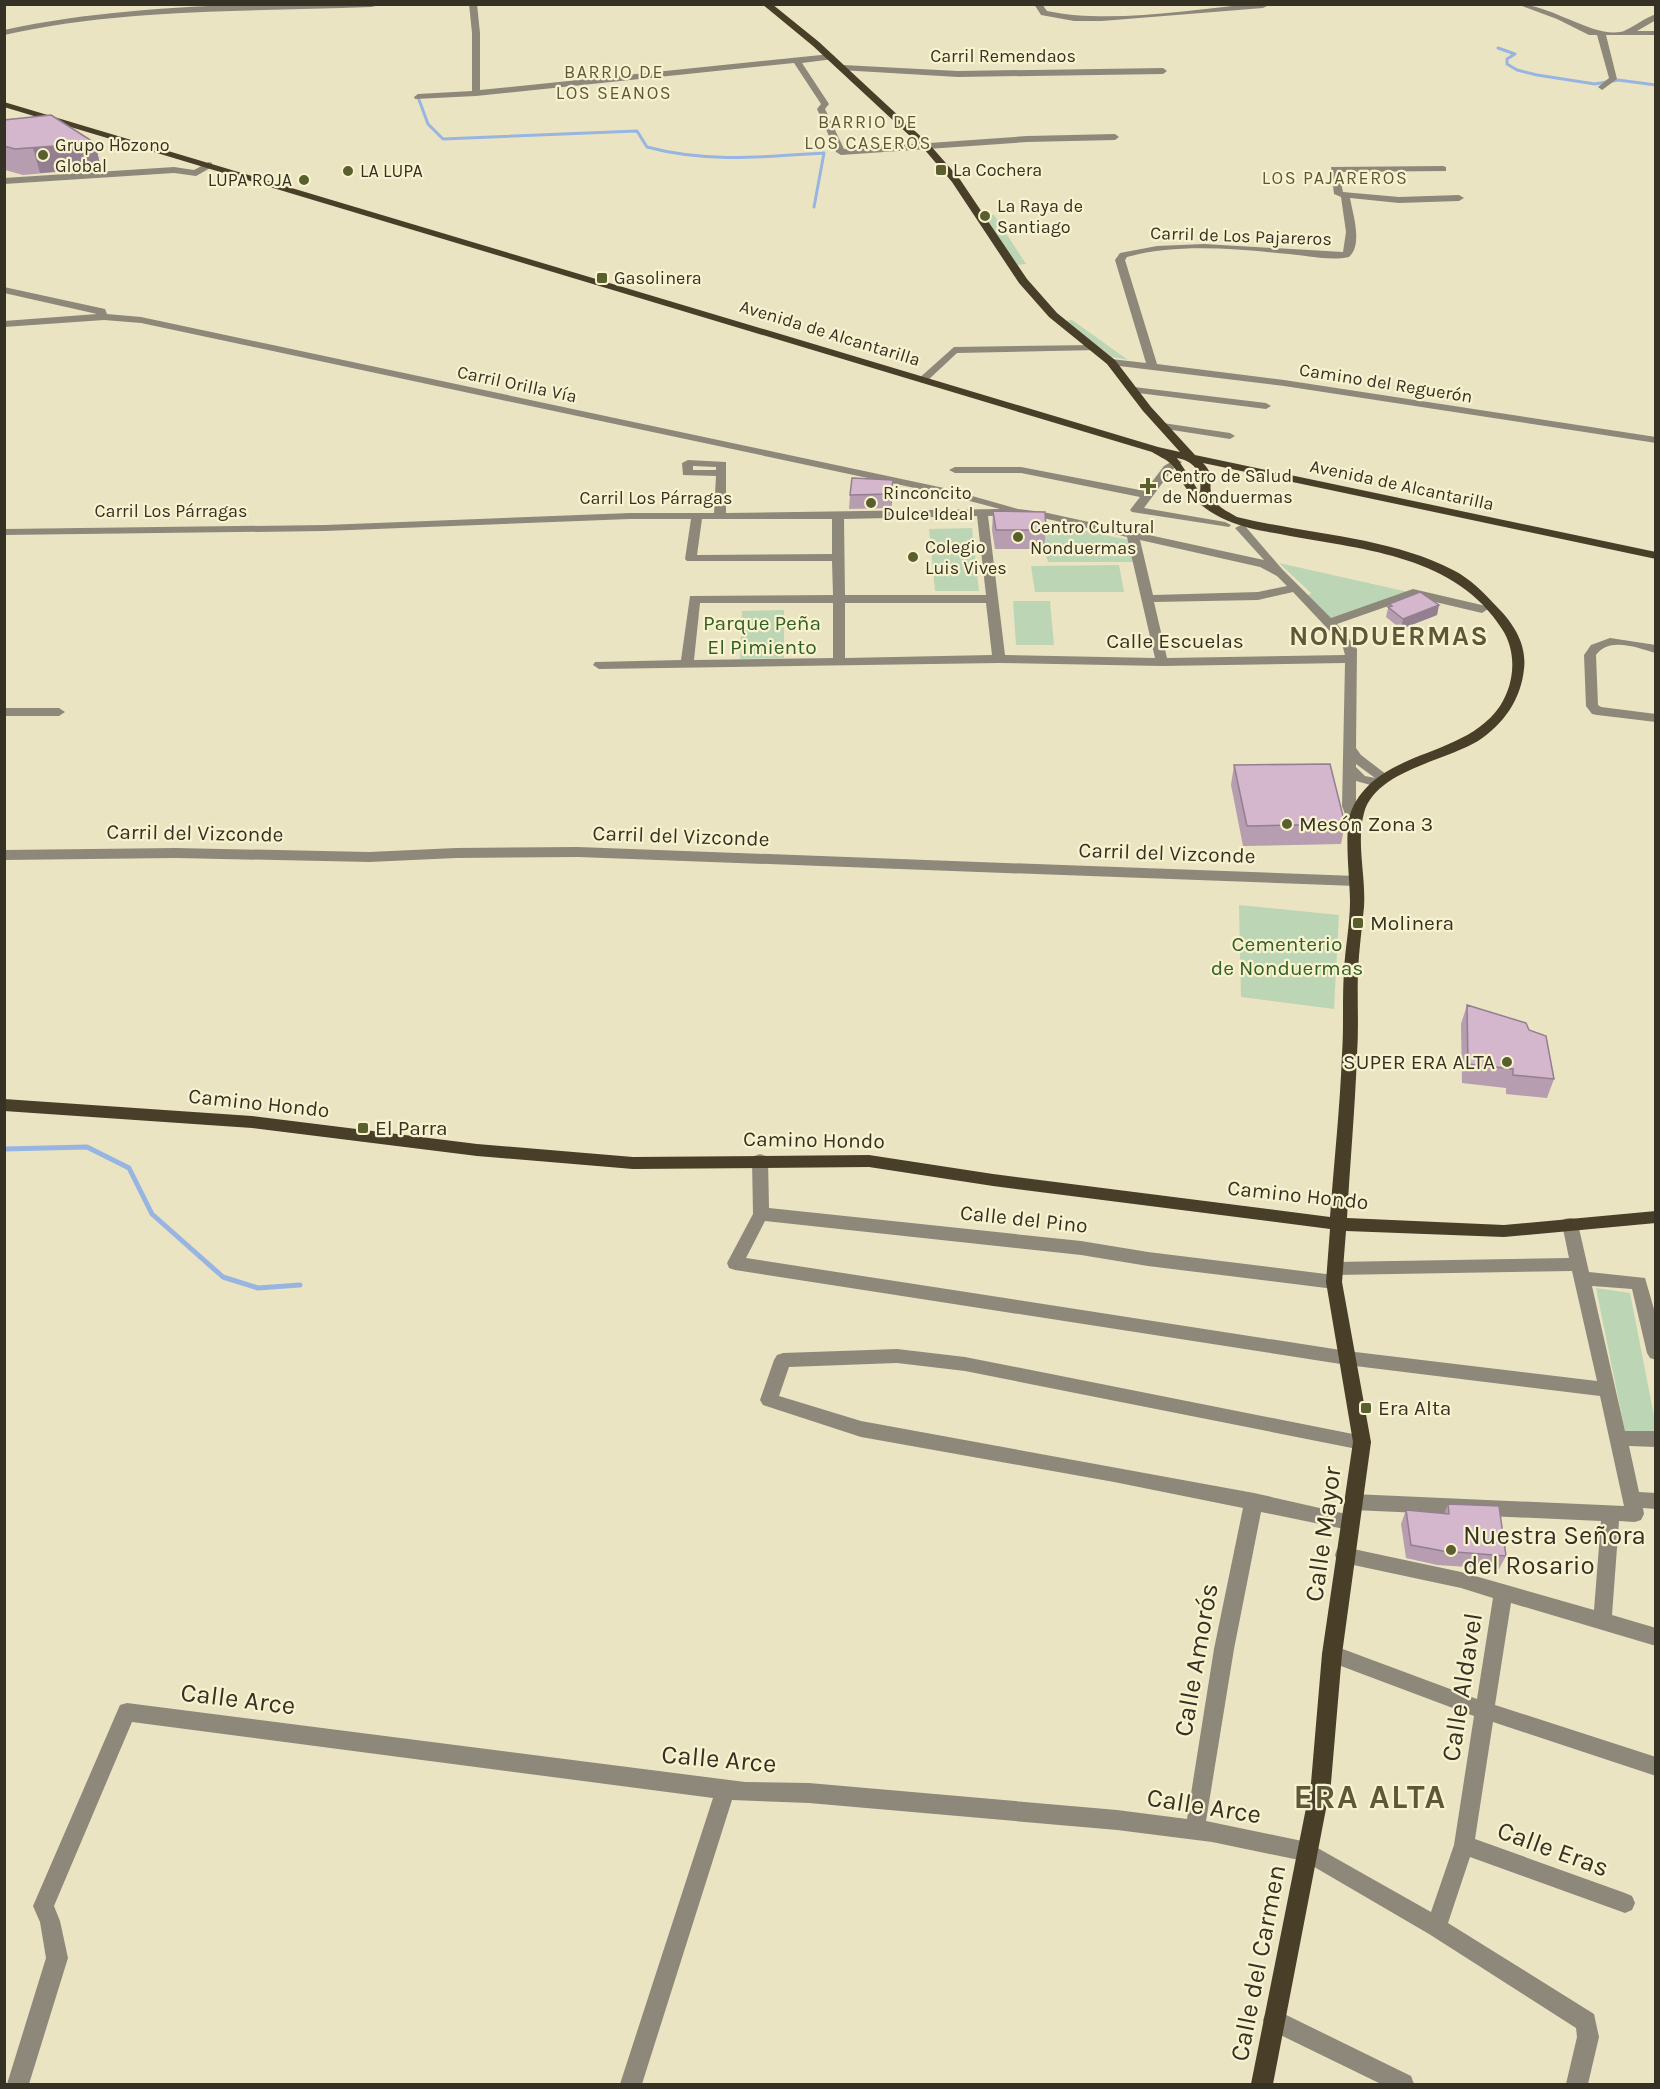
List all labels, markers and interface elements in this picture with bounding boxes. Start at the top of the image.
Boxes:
street label: Carril Remendaos [930,45,1076,67]
district label: BARRIO DE LOS SEANOS [556,61,672,104]
district label: BARRIO DE LOS CASEROS [804,111,932,154]
place label: Grupo Hozono Global [55,134,170,177]
marker: Grupo Hozono Global [36,148,50,162]
place label: La Cochera [953,159,1042,181]
place label: LA LUPA [360,160,423,182]
marker: La Cochera [934,163,948,177]
marker: LA LUPA [341,164,355,178]
district label: LOS PAJAREROS [1262,167,1408,189]
place label: LUPA ROJA [208,169,292,191]
marker: LUPA ROJA [297,173,311,187]
place label: La Raya de Santiago [997,195,1083,238]
marker: La Raya de Santiago [978,209,992,223]
street label: Carril de Los Pajareros [1150,222,1332,250]
place label: Gasolinera [614,267,702,289]
marker: Gasolinera [595,271,609,285]
street label: Avenida de Alcantarilla [737,295,923,371]
street label: Camino del Reguerón [1298,358,1474,408]
street label: Carril Orilla Vía [455,361,579,407]
street label: Avenida de Alcantarilla [1308,455,1496,515]
place label: Centro de Salud de Nonduermas [1162,465,1293,508]
marker: Centro de Salud de Nonduermas [1139,477,1157,495]
place label: Rinconcito Dulce Ideal [883,482,974,525]
street label: Carril Los Párragas [580,487,732,509]
marker: Rinconcito Dulce Ideal [864,496,878,510]
street label: Carril Los Párragas [95,500,247,522]
place label: Centro Cultural Nonduermas [1030,516,1155,559]
marker: Centro Cultural Nonduermas [1011,530,1025,544]
place label: Colegio Luis Vives [925,536,1007,579]
marker: Colegio Luis Vives [906,550,920,564]
park label: Parque Peña El Pimiento [703,611,821,659]
district label: NONDUERMAS [1289,620,1489,652]
street label: Calle Escuelas [1106,629,1244,653]
place label: Mesón Zona 3 [1299,812,1433,836]
marker: Mesón Zona 3 [1280,817,1294,831]
street label: Carril del Vizconde [106,819,284,847]
street label: Carril del Vizconde [592,821,770,851]
street label: Carril del Vizconde [1078,838,1256,868]
place label: Molinera [1370,911,1454,935]
marker: Molinera [1351,916,1365,930]
park label: Cementerio de Nonduermas [1211,932,1363,980]
place label: SUPER ERA ALTA [1343,1050,1495,1074]
marker: SUPER ERA ALTA [1500,1055,1514,1069]
street label: Camino Hondo [187,1084,331,1122]
place label: El Parra [375,1116,448,1140]
marker: El Parra [356,1121,370,1135]
street label: Camino Hondo [743,1127,885,1153]
street label: Camino Hondo [1226,1176,1370,1214]
street label: Calle del Pino [959,1200,1089,1238]
place label: Era Alta [1378,1396,1451,1420]
marker: Era Alta [1359,1401,1373,1415]
street label: Calle Mayor [1298,1464,1348,1604]
place label: Nuestra Señora del Rosario [1463,1520,1646,1581]
marker: Nuestra Señora del Rosario [1444,1543,1458,1557]
street label: Calle Amorós [1167,1581,1225,1739]
street label: Calle Aldavel [1435,1611,1489,1763]
street label: Calle Arce [179,1677,297,1721]
street label: Calle Arce [660,1739,778,1779]
district label: ERA ALTA [1293,1778,1447,1816]
street label: Calle Arce [1145,1782,1263,1830]
street label: Calle Eras [1493,1815,1613,1883]
street label: Calle del Carmen [1224,1862,1292,2064]

